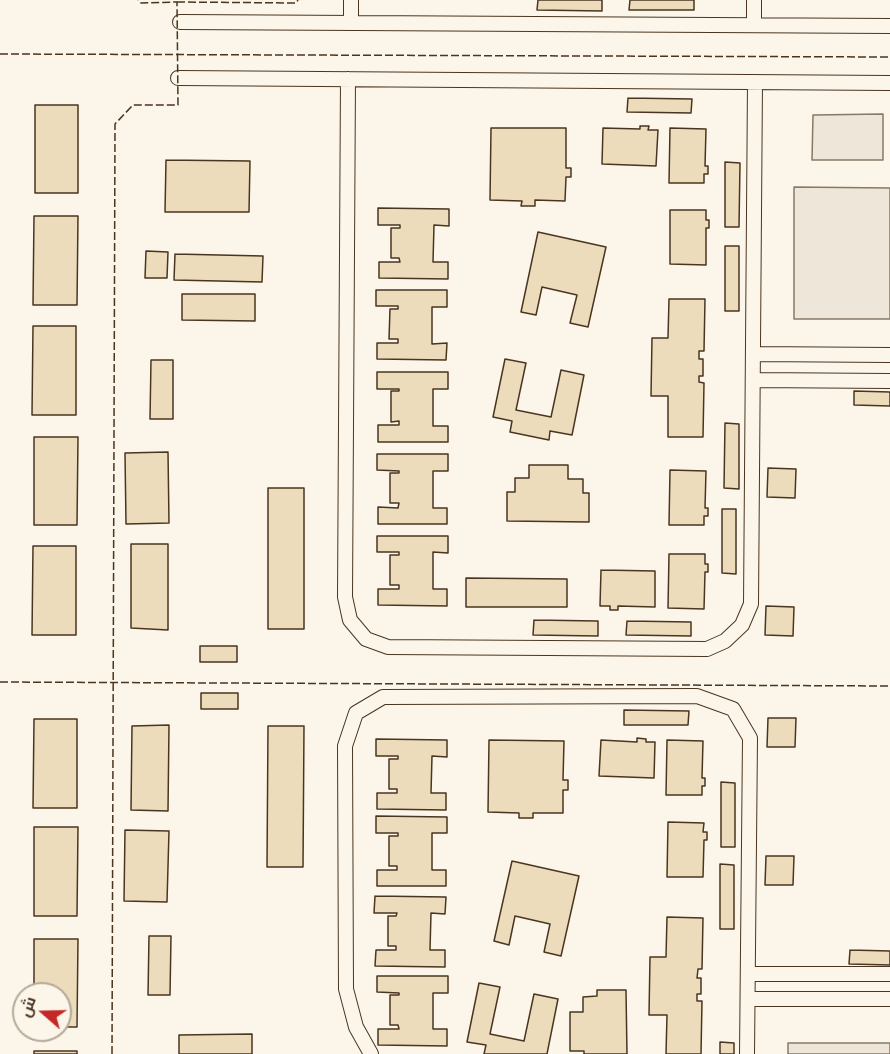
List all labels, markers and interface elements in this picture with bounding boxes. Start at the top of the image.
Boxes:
north arrow [12,982,72,1042]
text: ش [14,993,39,1019]

